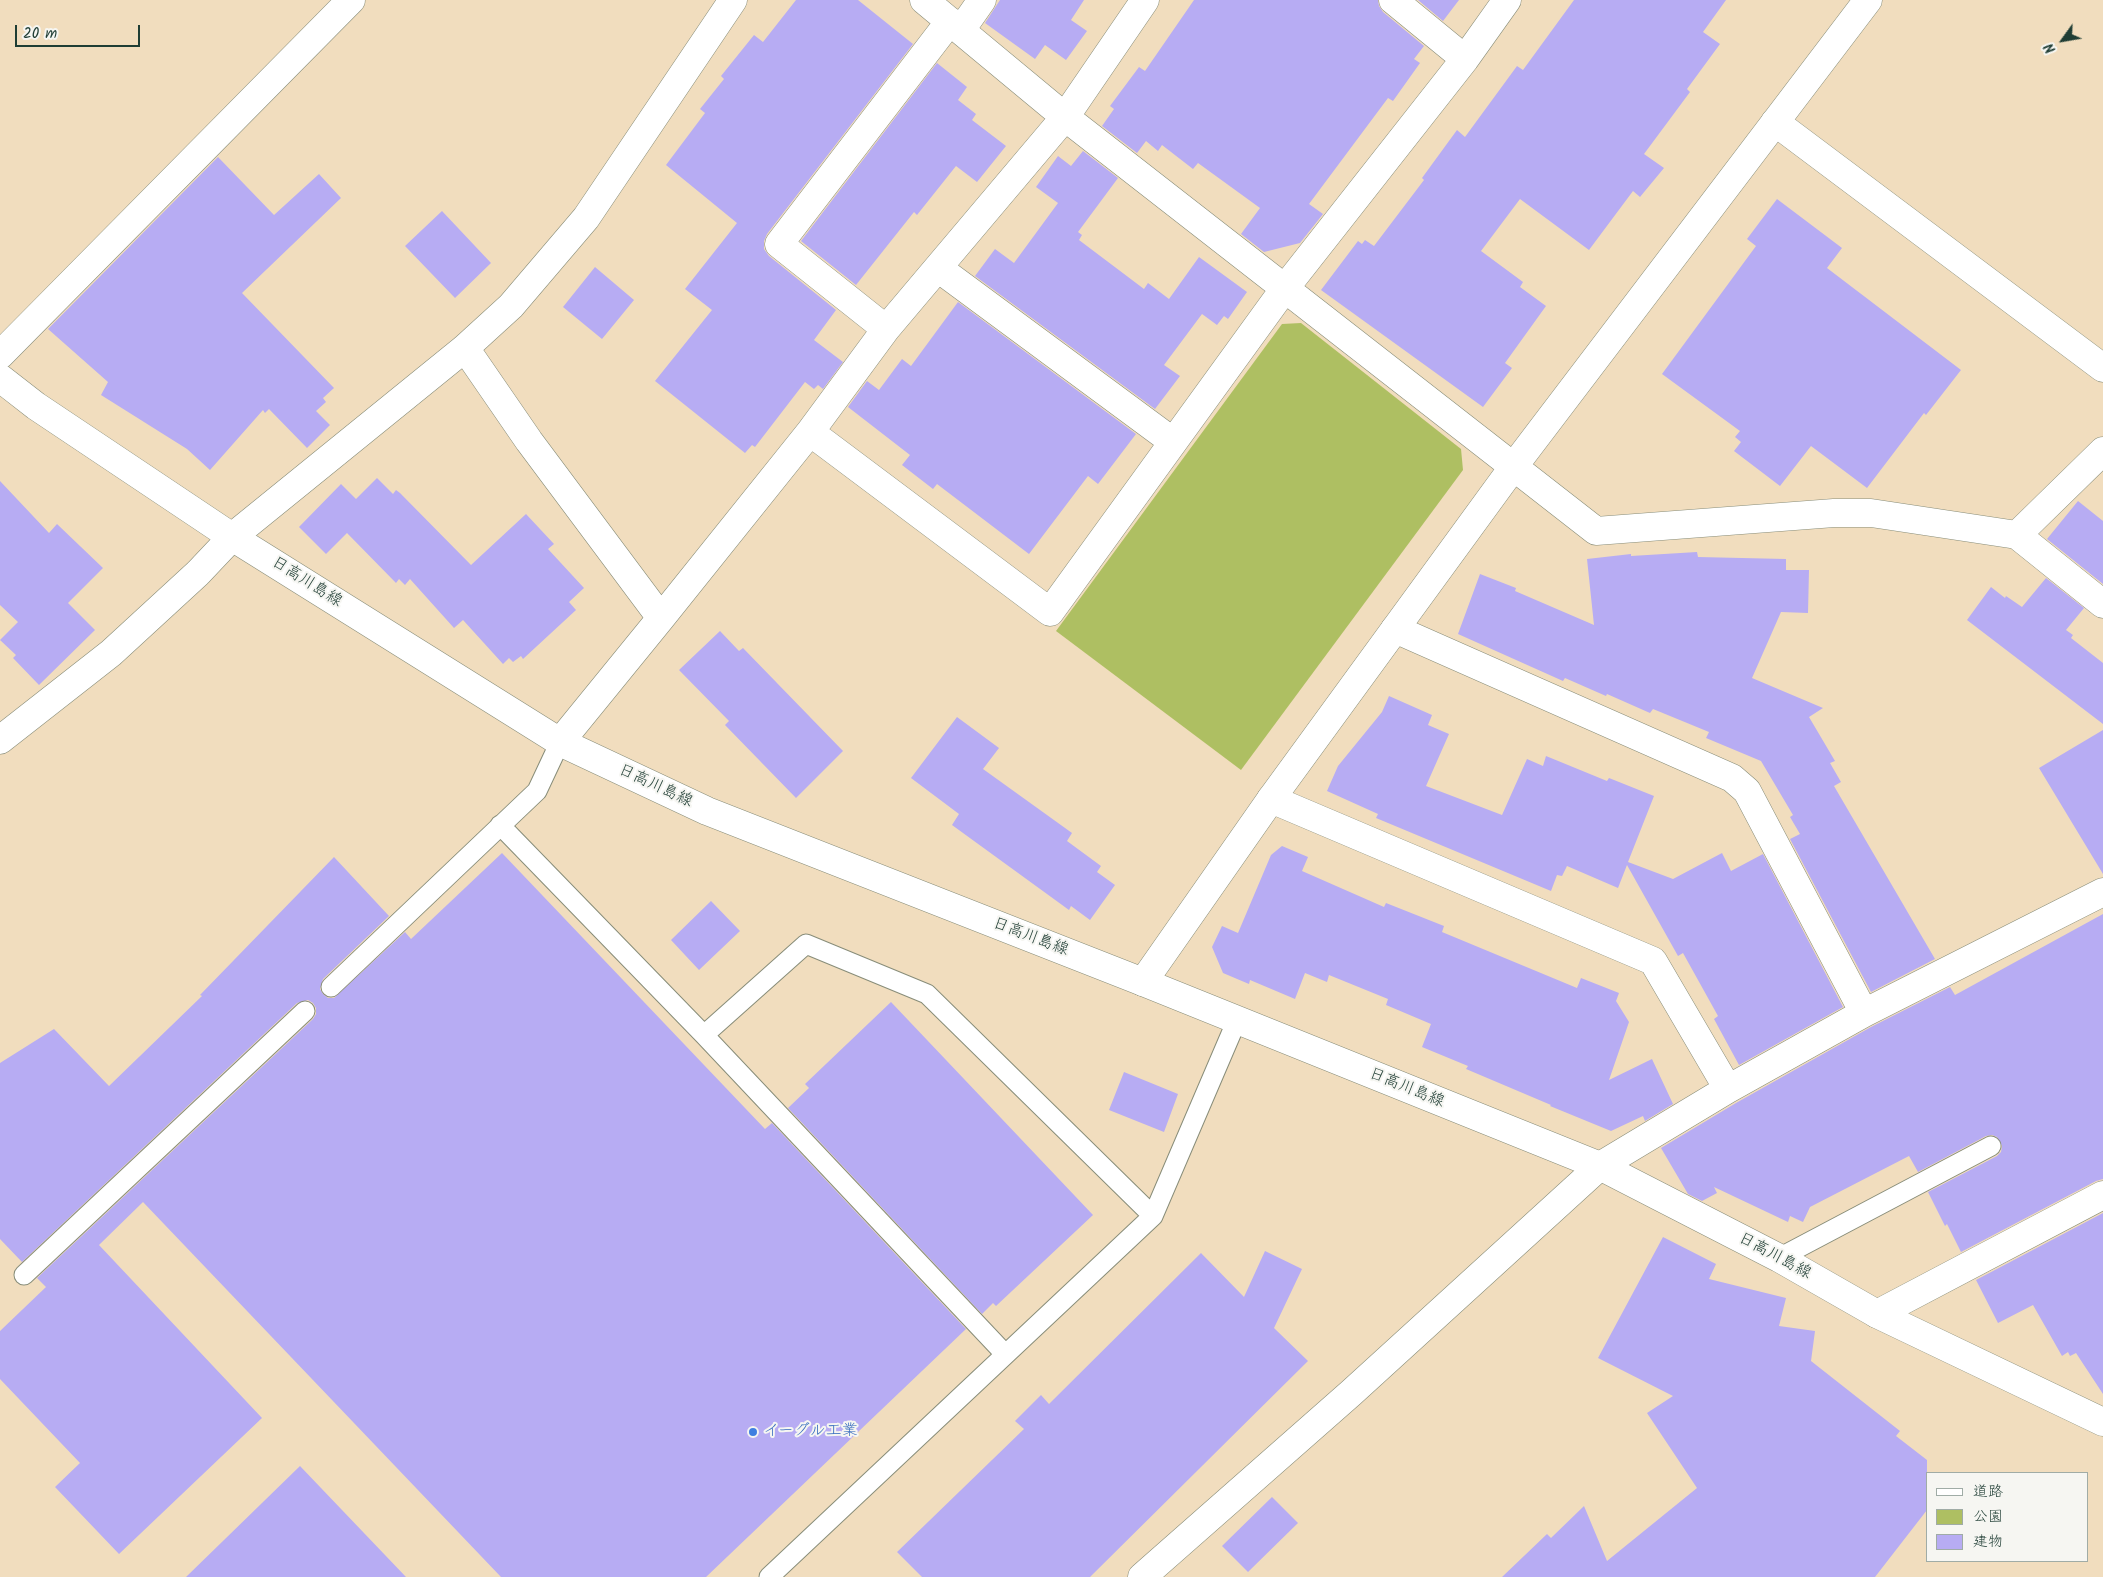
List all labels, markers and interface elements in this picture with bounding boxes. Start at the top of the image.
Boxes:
scale bar [18,15,142,47]
north arrow [2038,15,2088,65]
text: 20 m [23,22,57,46]
text: N [2039,38,2062,58]
street label: 日高川島線 [267,554,345,612]
street label: 日高川島線 [615,761,695,813]
street label: 日高川島線 [989,915,1071,961]
street label: 日高川島線 [1365,1065,1447,1113]
street label: 日高川島線 [1734,1230,1814,1284]
place label: イーグル工業 [763,1422,858,1442]
marker: イーグル工業 [747,1426,759,1438]
legend [1926,1472,2088,1562]
text: 道路 [1973,1480,2003,1504]
text: 公園 [1973,1505,2003,1529]
text: 建物 [1973,1530,2003,1554]

